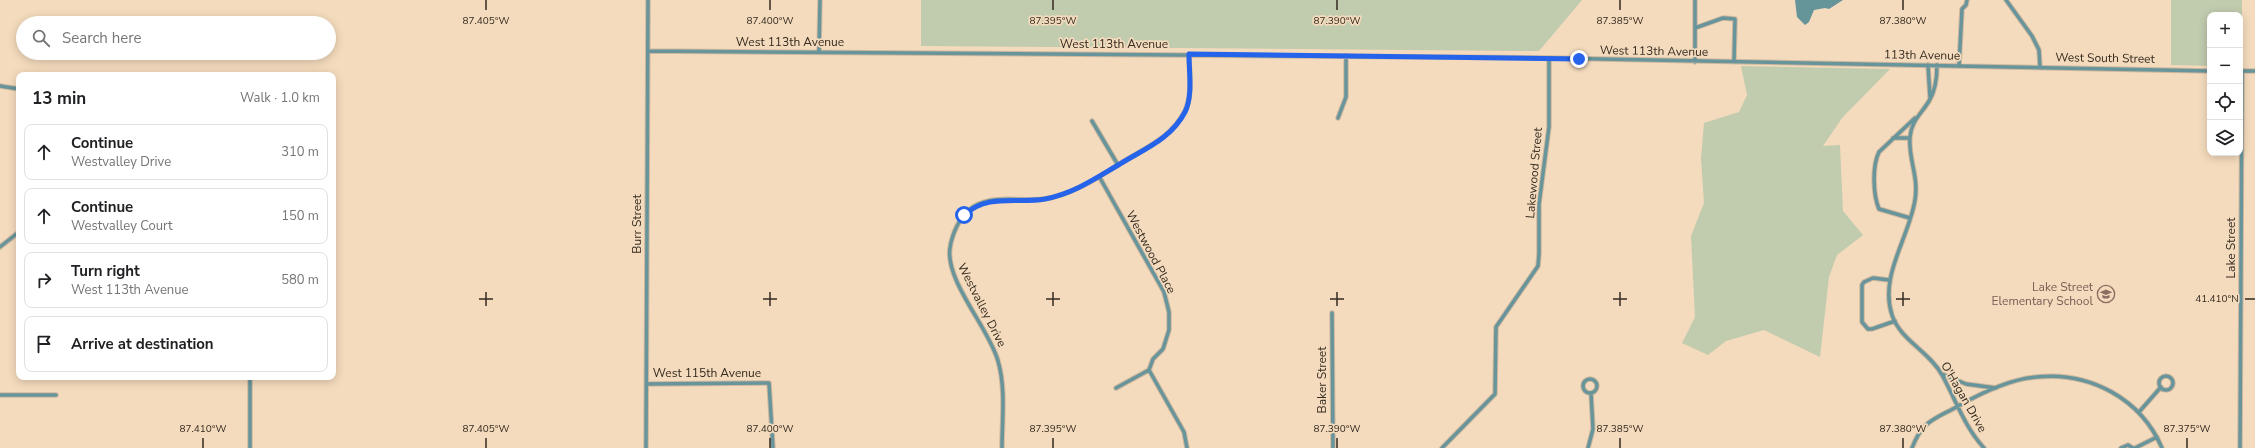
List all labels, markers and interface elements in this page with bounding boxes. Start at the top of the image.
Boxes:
map controls [2207,12,2243,156]
button: + [2207,12,2243,48]
text: 87.405°W [462,14,510,28]
text: 87.400°W [746,14,794,28]
text: 87.395°W [1029,14,1077,28]
text: 87.390°W [1313,14,1361,28]
text: 87.385°W [1596,14,1644,28]
text: 87.380°W [1879,14,1927,28]
search box [16,16,336,60]
icon: search [30,27,52,49]
text: Search here [62,28,142,48]
street label: West 113th Avenue [736,34,844,50]
street label: West 113th Avenue [1060,36,1168,52]
street label: West 113th Avenue [1600,42,1708,60]
street label: 113th Avenue [1884,46,1960,64]
button: − [2207,48,2243,84]
street label: West South Street [2055,49,2156,67]
route end [1570,50,1588,68]
button: locate [2207,84,2243,120]
text: 13 min [32,87,86,110]
text: Walk · 1.0 km [240,89,320,107]
button: layers [2207,120,2243,156]
street label: Lakewood Street [1522,126,1546,219]
text: Continue [71,133,133,153]
icon: ahead [33,141,55,163]
text: 310 m [281,143,319,161]
text: Westvalley Drive [71,153,171,171]
street label: Burr Street [629,194,645,254]
text: Continue [71,197,133,217]
icon: ahead [33,205,55,227]
route start [955,206,973,224]
text: 150 m [281,207,319,225]
street label: Westwood Place [1122,208,1180,296]
text: Westvalley Court [71,217,173,235]
street label: Lake Street [2223,217,2239,278]
street label: Westvalley Drive [954,260,1010,350]
text: Turn right [71,261,140,281]
icon: right [33,269,55,291]
text: 580 m [281,271,319,289]
place label: Lake Street Elementary School [1992,279,2094,309]
text: West 113th Avenue [71,281,188,299]
school or university icon: Lake Street Elementary School [2096,284,2116,304]
text: 41.410°N [2195,292,2239,306]
icon: arrive [33,333,55,355]
text: Arrive at destination [71,334,214,354]
street label: Baker Street [1314,346,1330,413]
street label: O'Hagan Drive [1937,359,1991,435]
street label: West 115th Avenue [653,365,761,381]
text: 87.410°W [179,422,227,436]
text: 87.405°W [462,422,510,436]
text: 87.400°W [746,422,794,436]
text: 87.395°W [1029,422,1077,436]
text: 87.390°W [1313,422,1361,436]
text: 87.385°W [1596,422,1644,436]
text: 87.380°W [1879,422,1927,436]
text: 87.375°W [2163,422,2211,436]

